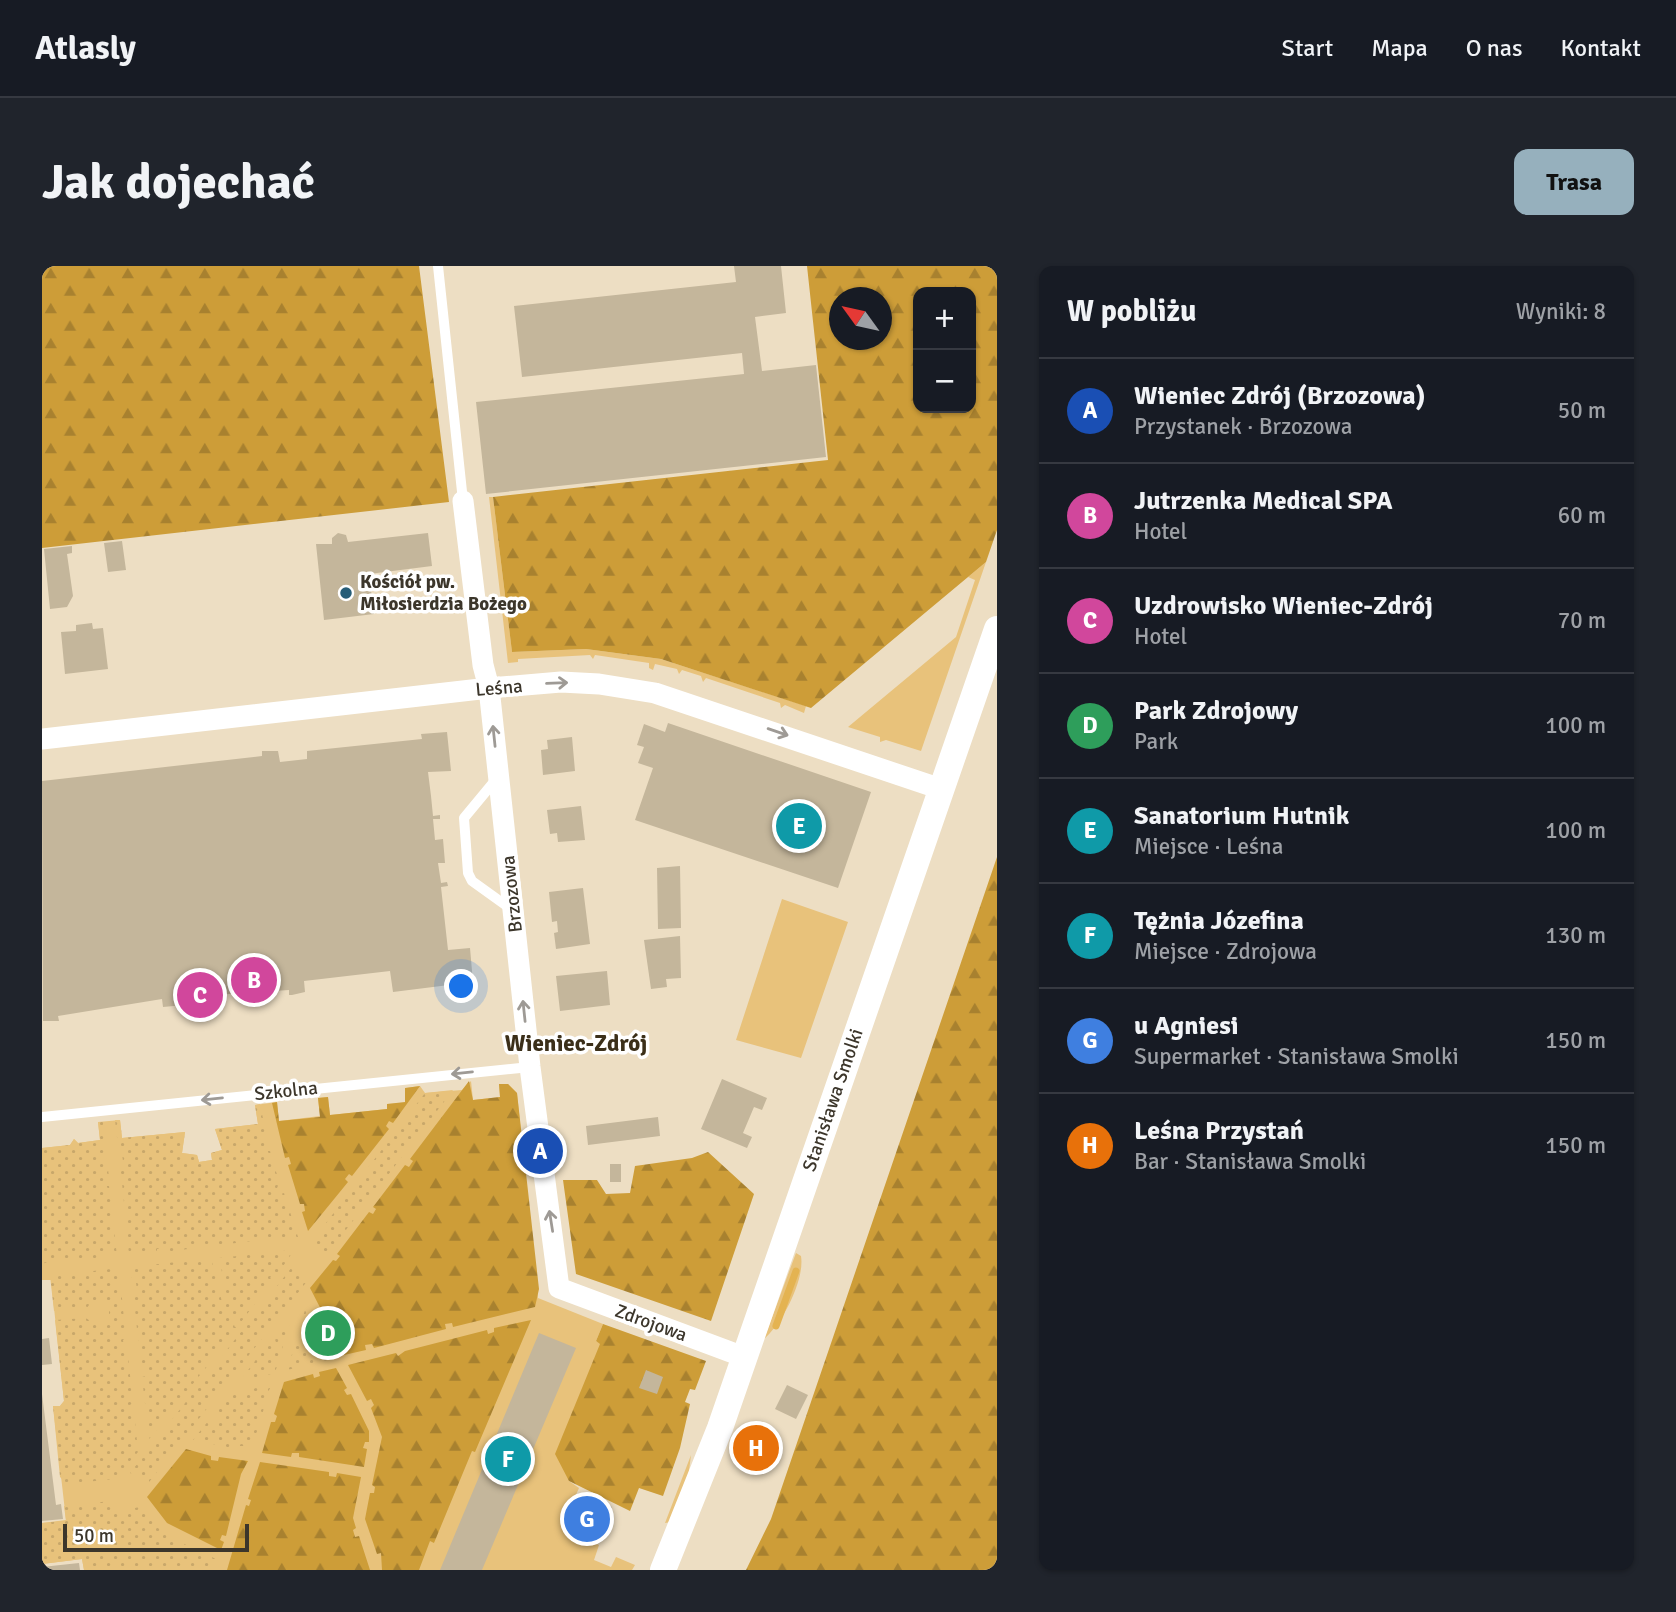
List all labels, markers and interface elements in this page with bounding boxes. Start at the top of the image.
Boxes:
text: Atlasly [35,28,136,69]
text: Start [1282,33,1333,63]
text: Mapa [1371,33,1428,63]
text: O nas [1466,33,1523,63]
text: Kontakt [1561,33,1641,63]
button: Trasa [1514,149,1634,215]
text: Jak dojechać [42,152,315,212]
north arrow [829,287,892,350]
map controls [913,287,976,413]
button: + [913,287,976,350]
text: W pobliżu [1067,293,1196,330]
text: Wyniki: 8 [1516,297,1606,326]
button: − [913,350,976,413]
text: Wieniec Zdrój (Brzozowa) [1134,380,1425,412]
text: A [1083,396,1097,425]
text: 50 m [1558,396,1606,425]
text: Przystanek · Brzozowa [1134,412,1352,441]
text: Jutrzenka Medical SPA [1134,485,1393,517]
text: B [1083,501,1097,530]
text: 60 m [1558,501,1606,530]
text: Hotel [1134,517,1187,546]
place label: Kościół pw. Miłosierdzia Bożego [360,570,527,616]
marker: Kościół pw. Miłosierdzia Bożego [338,585,354,601]
text: Uzdrowisko Wieniec-Zdrój [1134,590,1433,622]
text: C [1083,606,1097,635]
text: 70 m [1558,606,1606,635]
text: Hotel [1134,622,1187,651]
street label: Leśna [474,674,524,702]
one-way arrow [545,677,568,690]
text: Park Zdrojowy [1134,695,1298,727]
text: D [1082,711,1098,740]
text: 100 m [1545,711,1606,740]
one-way arrow [488,725,501,747]
one-way arrow [766,727,788,739]
text: Park [1134,727,1178,756]
pin: E [776,800,822,852]
text: Sanatorium Hutnik [1134,800,1349,832]
text: E [1083,816,1097,845]
text: 100 m [1545,816,1606,845]
text: Miejsce · Leśna [1134,832,1283,861]
street label: Brzozowa [496,854,528,934]
text: Tężnia Józefina [1134,905,1304,937]
text: F [1084,921,1096,950]
text: 130 m [1545,921,1606,950]
text: Miejsce · Zdrojowa [1134,937,1317,966]
pin: B [231,954,277,1006]
pin: C [177,969,223,1021]
your location [444,969,478,1003]
one-way arrow [517,1000,530,1022]
text: u Agniesi [1134,1010,1239,1042]
street label: Stanisława Smolki [797,1025,869,1175]
text: G [1082,1026,1098,1055]
text: 150 m [1545,1026,1606,1055]
district label: Wieniec-Zdrój [505,1029,647,1058]
text: Supermarket · Stanisława Smolki [1134,1042,1459,1071]
one-way arrow [451,1066,474,1079]
street label: Szkolna [253,1076,319,1106]
one-way arrow [201,1093,223,1106]
text: Leśna Przystań [1134,1115,1304,1147]
pin: A [517,1125,563,1177]
text: H [1082,1131,1098,1160]
text: 150 m [1545,1131,1606,1160]
text: Bar · Stanisława Smolki [1134,1147,1366,1176]
one-way arrow [544,1210,557,1232]
street label: Zdrojowa [612,1299,690,1347]
pin: D [305,1307,351,1359]
pin: H [733,1422,779,1474]
pin: F [485,1433,531,1485]
pin: G [564,1493,610,1545]
scale bar [63,1521,248,1553]
text: 50 m [74,1524,114,1548]

